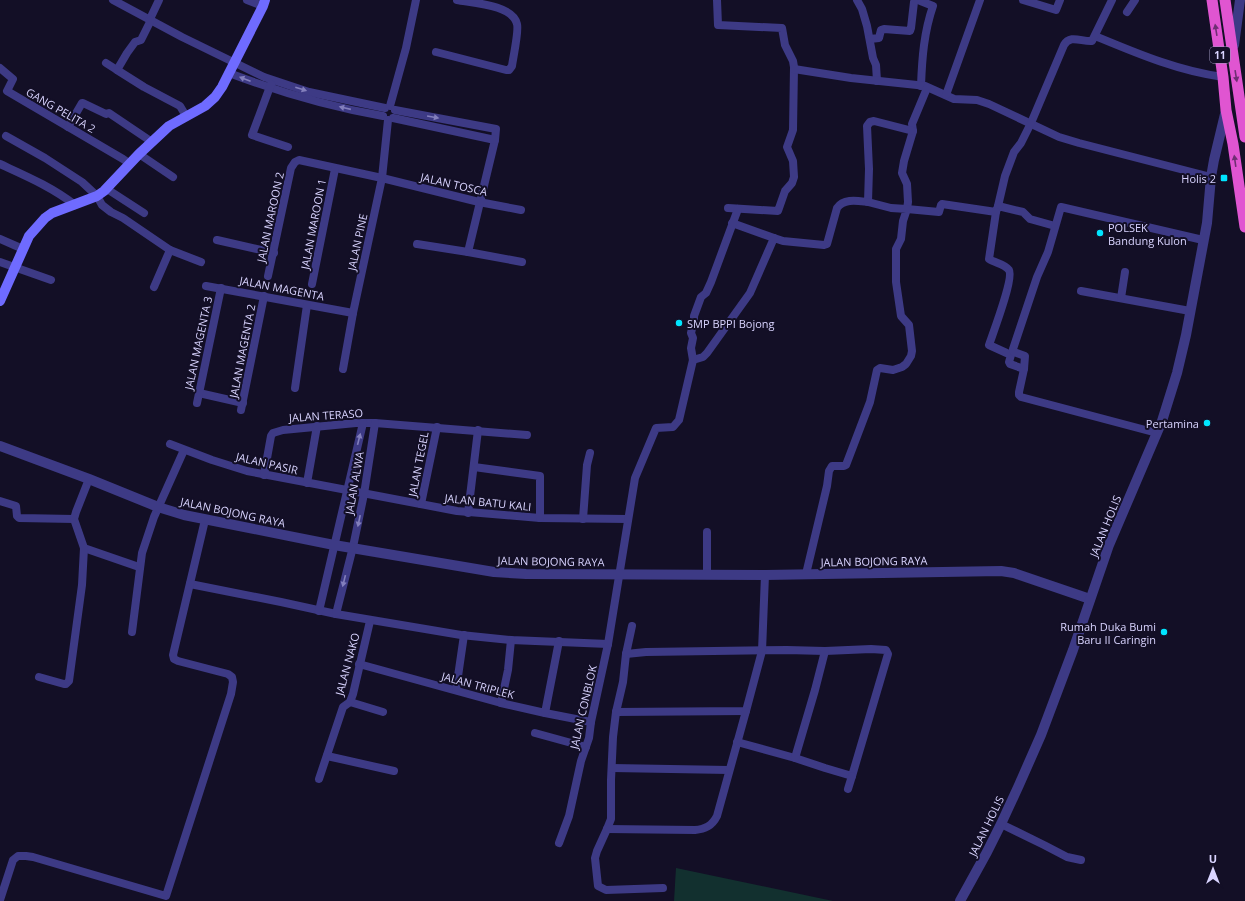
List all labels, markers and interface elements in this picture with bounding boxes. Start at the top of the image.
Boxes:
one-way arrow [1213,23,1219,36]
road number: 11 [1210,47,1230,63]
one-way arrow [1233,70,1239,82]
one-way arrow [238,76,250,82]
street label: GANG PELITA 2 [24,84,98,136]
one-way arrow [295,86,307,92]
one-way arrow [338,105,351,111]
one-way arrow [427,114,439,120]
one-way arrow [1232,155,1238,167]
street label: JALAN TOSCA [418,169,489,199]
street label: JALAN MAROON 2 [253,170,287,265]
place label: Holis 2 [1181,171,1216,186]
marker: Holis 2 [1219,173,1229,183]
street label: JALAN MAROON 1 [297,177,329,272]
street label: JALAN PINE [343,212,370,273]
place label: POLSEK Bandung Kulon [1108,220,1187,248]
marker: POLSEK Bandung Kulon [1095,228,1105,238]
street label: JALAN MAGENTA [237,272,326,304]
street label: JALAN MAGENTA 3 [181,295,215,392]
street label: JALAN MAGENTA 2 [225,303,258,400]
place label: SMP BPPI Bojong [687,316,775,331]
marker: SMP BPPI Bojong [674,318,684,328]
street label: JALAN TERASO [287,405,364,425]
place label: Pertamina [1146,416,1199,431]
marker: Pertamina [1202,418,1212,428]
street label: JALAN TEGEL [404,430,432,499]
one-way arrow [356,433,362,445]
street label: JALAN PASIR [234,448,300,477]
street label: JALAN ALWA [341,450,367,517]
street label: JALAN BATU KALI [443,490,532,514]
street label: JALAN BOJONG RAYA [178,493,287,530]
street label: JALAN HOLIS [1085,493,1124,560]
one-way arrow [355,515,361,527]
street label: JALAN BOJONG RAYA [496,553,605,569]
street label: JALAN BOJONG RAYA [819,553,928,569]
one-way arrow [341,575,347,587]
place label: Rumah Duka Bumi Baru II Caringin [1060,619,1156,647]
marker: Rumah Duka Bumi Baru II Caringin [1159,627,1169,637]
street label: JALAN NAKO [331,631,363,698]
street label: JALAN CONBLOK [566,663,600,751]
street label: JALAN TRIPLEK [439,668,516,702]
street label: JALAN HOLIS [965,793,1007,860]
north arrow [1193,849,1233,889]
text: U [1209,851,1217,866]

